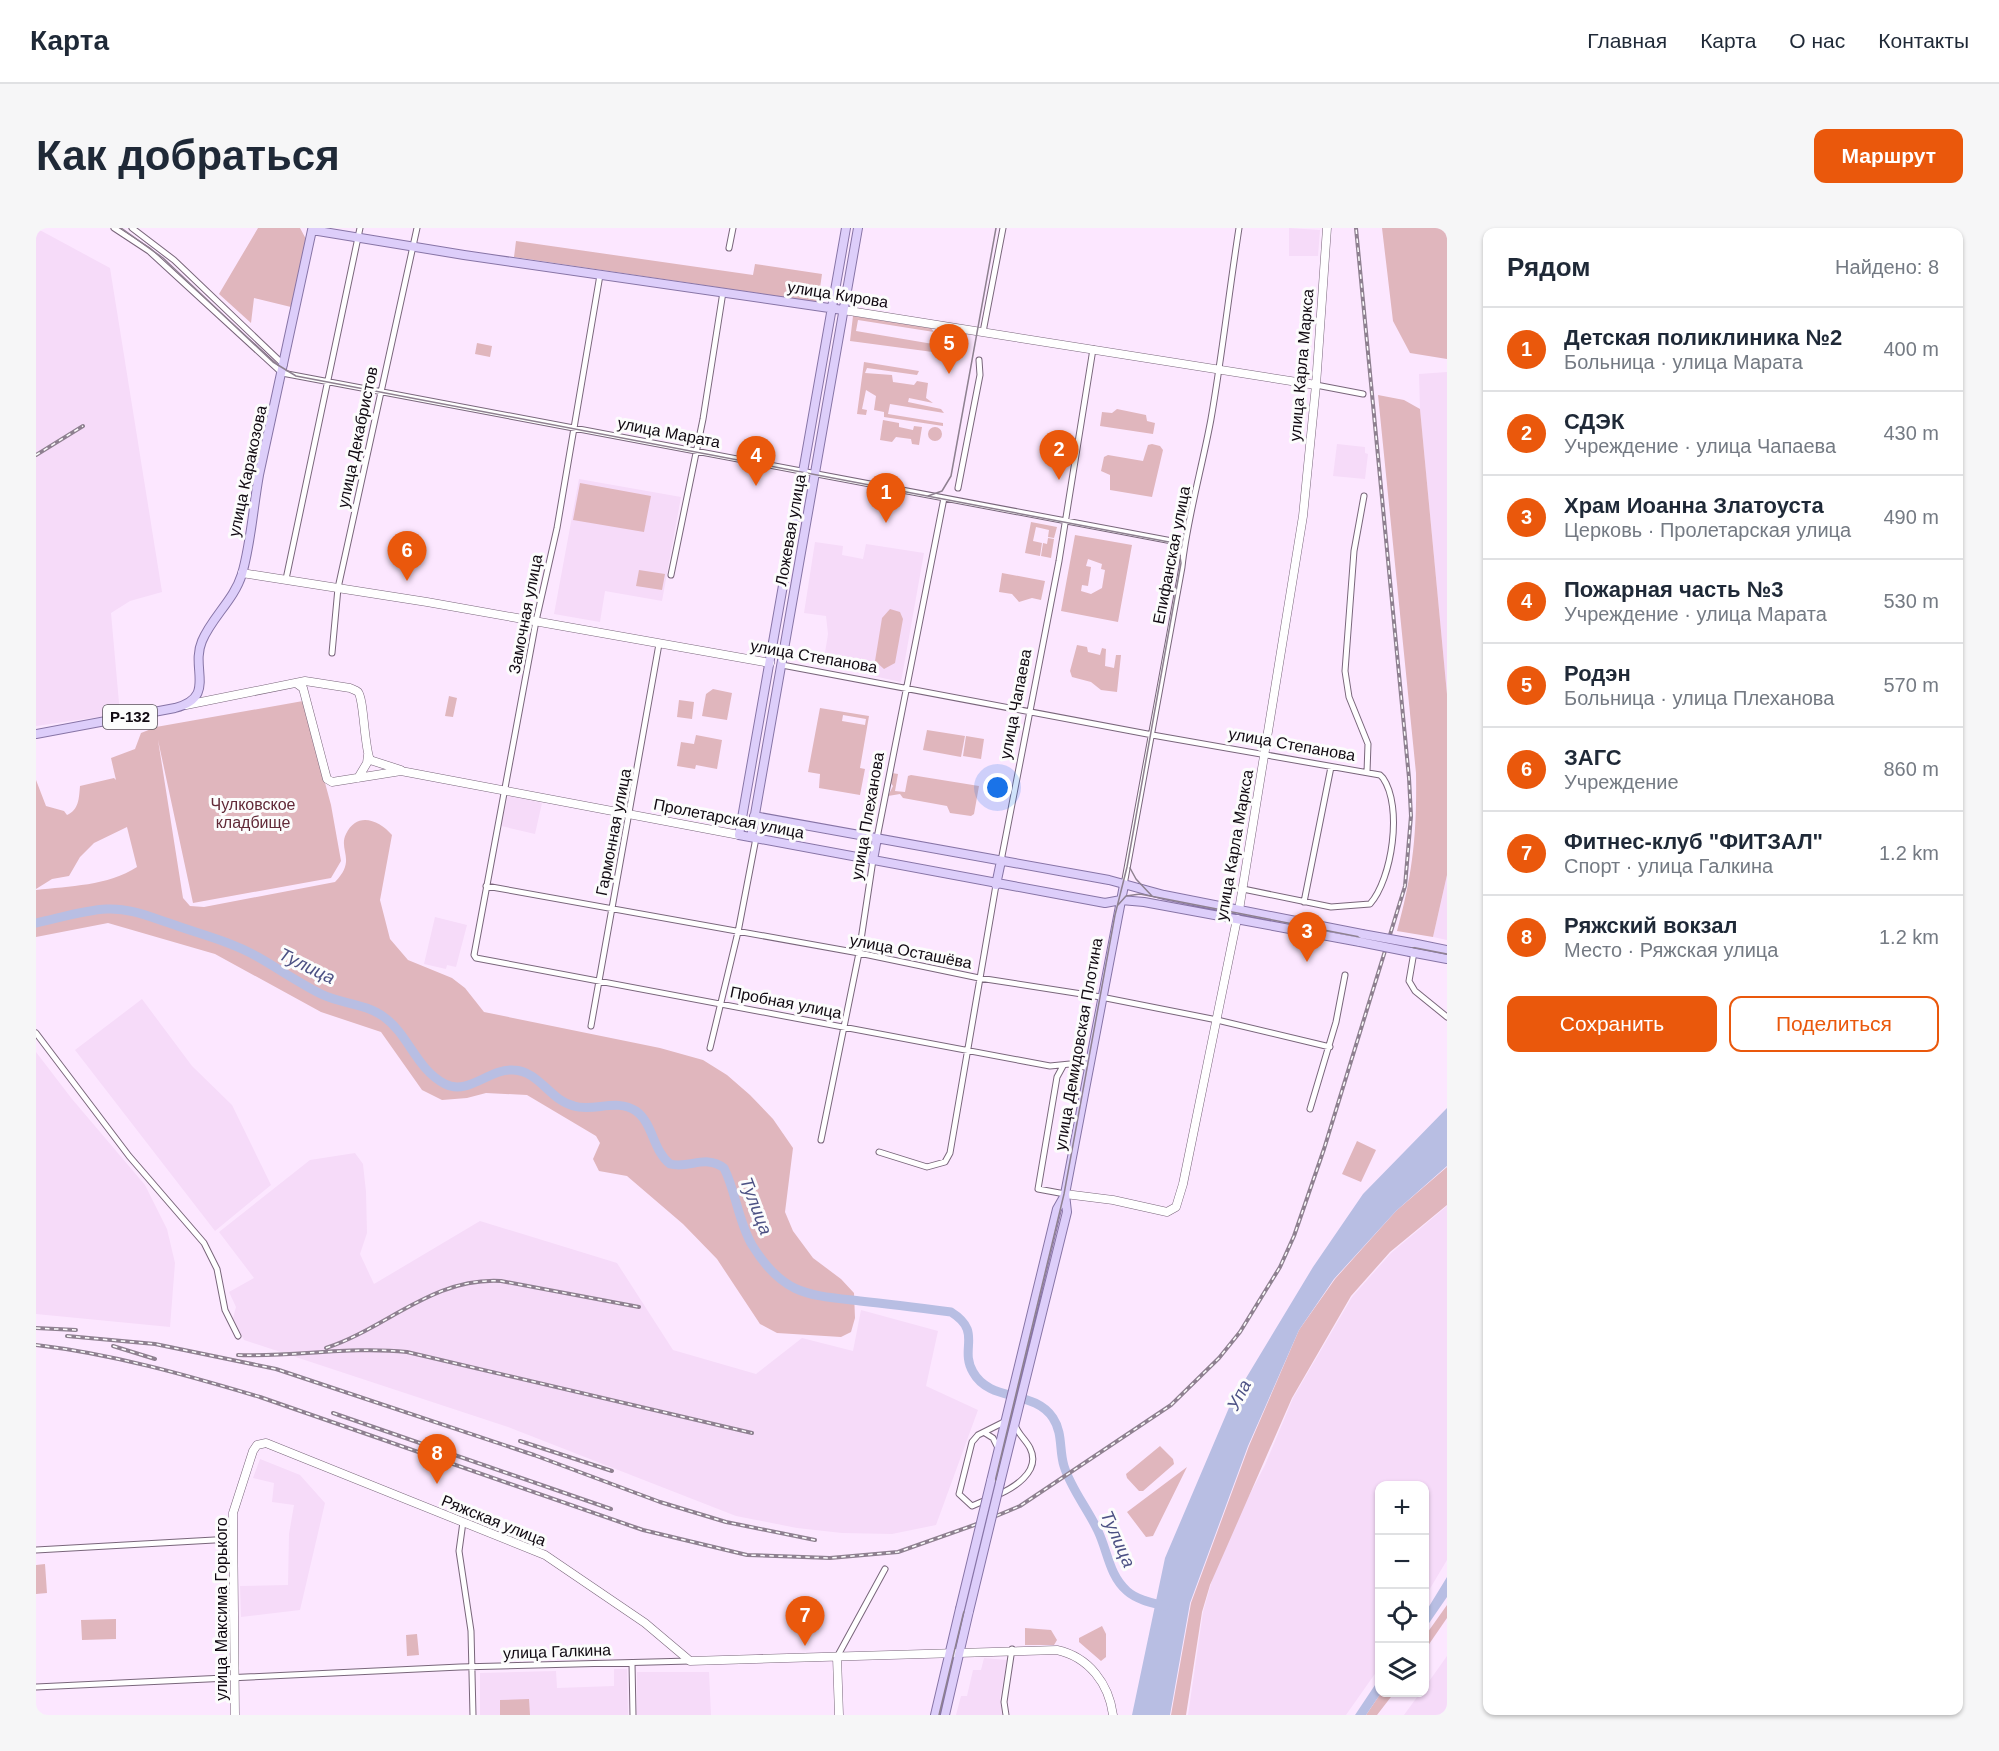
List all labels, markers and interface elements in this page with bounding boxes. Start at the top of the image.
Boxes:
text: Карта [30,25,109,56]
text: Главная [1587,29,1667,52]
text: Карта [1700,29,1756,52]
text: О нас [1789,29,1845,52]
text: Контакты [1878,29,1969,52]
button: Маршрут [1814,129,1963,183]
text: Как добраться [36,132,340,179]
text: Рядом [1507,252,1590,282]
text: Найдено: 8 [1835,256,1939,278]
street label: улица Кирова [786,278,890,311]
street label: улица Карла Маркса [1286,288,1317,442]
pin: 5 [930,324,968,374]
text: Детская поликлиника №2 [1564,325,1842,350]
text: 1 [1521,338,1532,360]
text: 400 m [1883,338,1939,360]
text: Больница · улица Марата [1564,351,1803,373]
street label: улица Декабристов [334,365,381,509]
street label: улица Каракозова [225,404,270,538]
text: СДЭК [1564,409,1624,434]
street label: улица Марата [616,414,722,451]
text: 2 [1521,422,1532,444]
text: 430 m [1883,422,1939,444]
pin: 2 [1040,430,1078,480]
text: Учреждение · улица Чапаева [1564,435,1836,457]
pin: 4 [736,436,776,486]
street label: Ложевая улица [772,473,809,587]
pin: 1 [866,474,906,523]
street label: Епифанская улица [1150,484,1193,626]
text: Храм Иоанна Златоуста [1564,493,1824,518]
text: 3 [1521,506,1532,528]
text: 490 m [1883,506,1939,528]
text: Церковь · Пролетарская улица [1564,519,1851,541]
pin: 6 [388,532,427,581]
street label: Замочная улица [506,553,545,675]
text: Пожарная часть №3 [1564,577,1783,602]
text: 4 [1521,590,1532,612]
text: 530 m [1883,590,1939,612]
text: Учреждение · улица Марата [1564,603,1827,625]
street label: улица Степанова [749,637,879,676]
street label: улица Чапаева [996,648,1035,761]
text: Родэн [1564,661,1631,686]
text: 5 [1521,674,1532,696]
text: 570 m [1883,674,1939,696]
text: Больница · улица Плеханова [1564,687,1834,709]
road number: Р-132 [103,705,157,729]
street label: улица Степанова [1227,725,1357,764]
text: ЗАГС [1564,745,1622,770]
street label: улица Плеханова [848,751,887,881]
text: 6 [1521,758,1532,780]
text: 860 m [1883,758,1939,780]
street label: Гармонная улица [593,767,634,897]
street label: улица Карла Маркса [1213,768,1256,922]
text: Учреждение [1564,771,1679,793]
your location [983,773,1012,802]
park label: Чулковское кладбище [210,796,296,831]
street label: Пролетарская улица [652,796,806,841]
text: Фитнес-клуб "ФИТЗАЛ" [1564,829,1823,854]
text: 7 [1521,842,1532,864]
text: 1.2 km [1879,842,1939,864]
text: Спорт · улица Галкина [1564,855,1773,877]
pin: 3 [1288,912,1326,962]
text: Ряжский вокзал [1564,913,1737,938]
text: 8 [1521,926,1532,948]
text: 1.2 km [1879,926,1939,948]
street label: улица Осташёва [848,931,973,972]
street label: улица Демидовская Плотина [1051,936,1106,1152]
text: Место · Ряжская улица [1564,939,1778,961]
water label: Тулица [276,944,338,988]
street label: Пробная улица [729,983,843,1022]
button: Сохранить [1507,996,1717,1052]
button: Поделиться [1729,996,1939,1052]
water label: Тулица [736,1174,776,1238]
water label: Упа [1223,1377,1255,1414]
pin: 8 [418,1434,456,1484]
map controls [1375,1481,1429,1697]
button: + [1375,1481,1429,1535]
street label: Ряжская улица [439,1492,548,1549]
water label: Тулица [1097,1508,1139,1570]
street label: улица Максима Горького [213,1517,230,1701]
button: − [1375,1535,1429,1589]
button: locate [1375,1589,1429,1643]
pin: 7 [786,1596,824,1646]
street label: улица Галкина [503,1641,611,1662]
button: layers [1375,1643,1429,1697]

